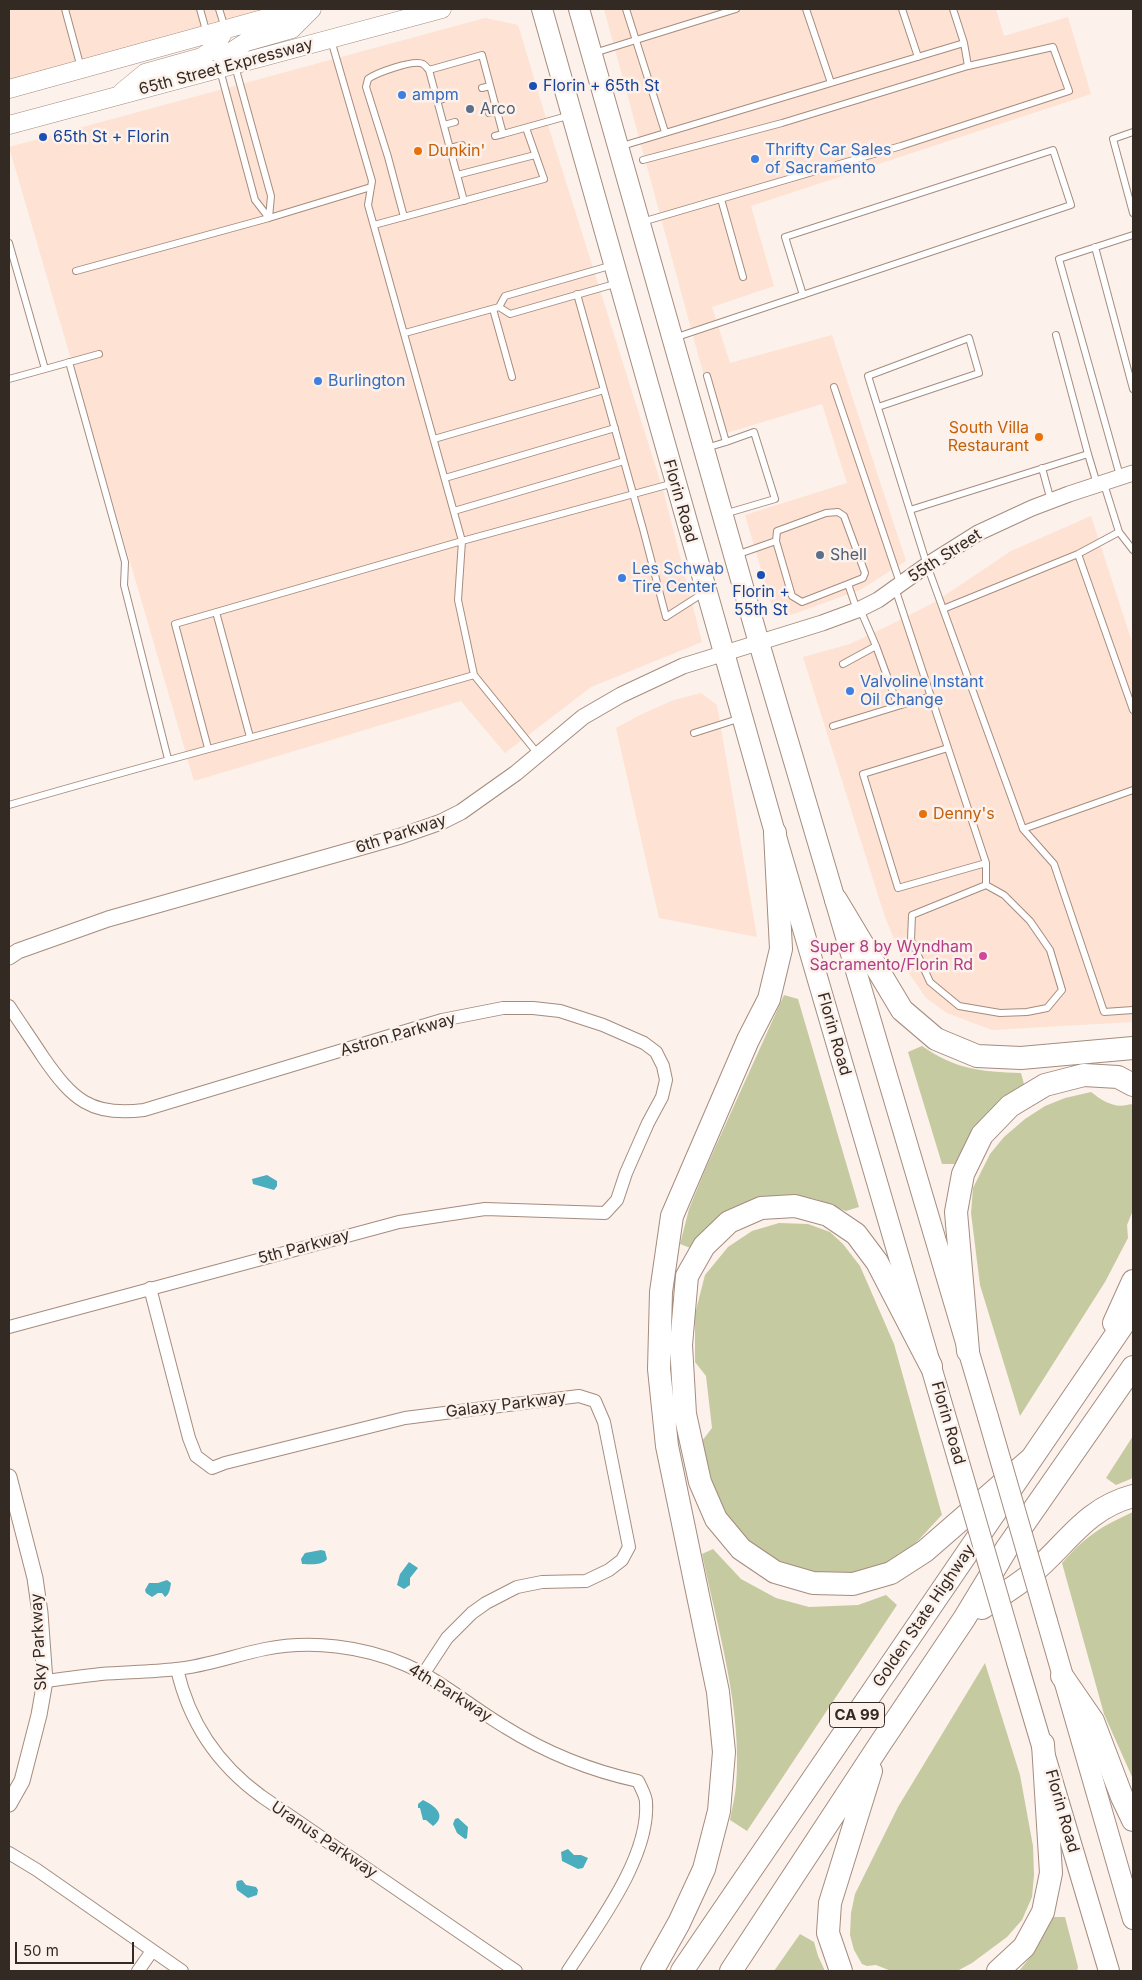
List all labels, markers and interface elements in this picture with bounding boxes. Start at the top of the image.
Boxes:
street label: 65th Street Expressway [137,35,315,99]
place label: Florin + 65th St [543,76,659,96]
marker: Florin + 65th St [527,80,539,92]
place label: ampm [412,85,459,105]
marker: ampm [396,89,408,101]
place label: Arco [480,99,516,119]
marker: Arco [464,103,476,115]
place label: 65th St + Florin [53,127,169,147]
marker: 65th St + Florin [37,131,49,143]
place label: Thrifty Car Sales of Sacramento [765,140,891,178]
place label: Dunkin' [428,141,485,161]
marker: Dunkin' [412,145,424,157]
marker: Thrifty Car Sales of Sacramento [749,153,761,165]
place label: Burlington [328,371,405,391]
marker: Burlington [312,375,324,387]
place label: South Villa Restaurant [948,418,1029,456]
marker: South Villa Restaurant [1033,431,1045,443]
street label: Florin Road [659,457,701,545]
street label: 55th Street [905,525,985,587]
place label: Shell [830,545,867,565]
marker: Shell [814,549,826,561]
place label: Les Schwab Tire Center [632,559,724,597]
marker: Florin + 55th St [755,569,767,581]
marker: Les Schwab Tire Center [616,572,628,584]
place label: Florin + 55th St [732,582,790,620]
place label: Valvoline Instant Oil Change [860,672,984,710]
marker: Valvoline Instant Oil Change [844,685,856,697]
place label: Denny's [933,804,995,824]
marker: Denny's [917,808,929,820]
street label: 6th Parkway [353,810,449,858]
place label: Super 8 by Wyndham Sacramento/Florin Rd [809,937,973,975]
marker: Super 8 by Wyndham Sacramento/Florin Rd [977,950,989,962]
street label: Florin Road [813,990,855,1078]
street label: Astron Parkway [338,1009,458,1061]
street label: 5th Parkway [256,1226,352,1268]
street label: Florin Road [927,1379,969,1467]
street label: Galaxy Parkway [445,1388,567,1422]
street label: Golden State Highway [869,1541,979,1691]
street label: Sky Parkway [27,1593,51,1691]
street label: 4th Parkway [405,1660,495,1726]
road number: CA 99 [830,1702,884,1728]
street label: Florin Road [1041,1767,1083,1855]
street label: Uranus Parkway [267,1797,381,1883]
scale bar [18,1932,136,1964]
text: 50 m [23,1941,59,1960]

